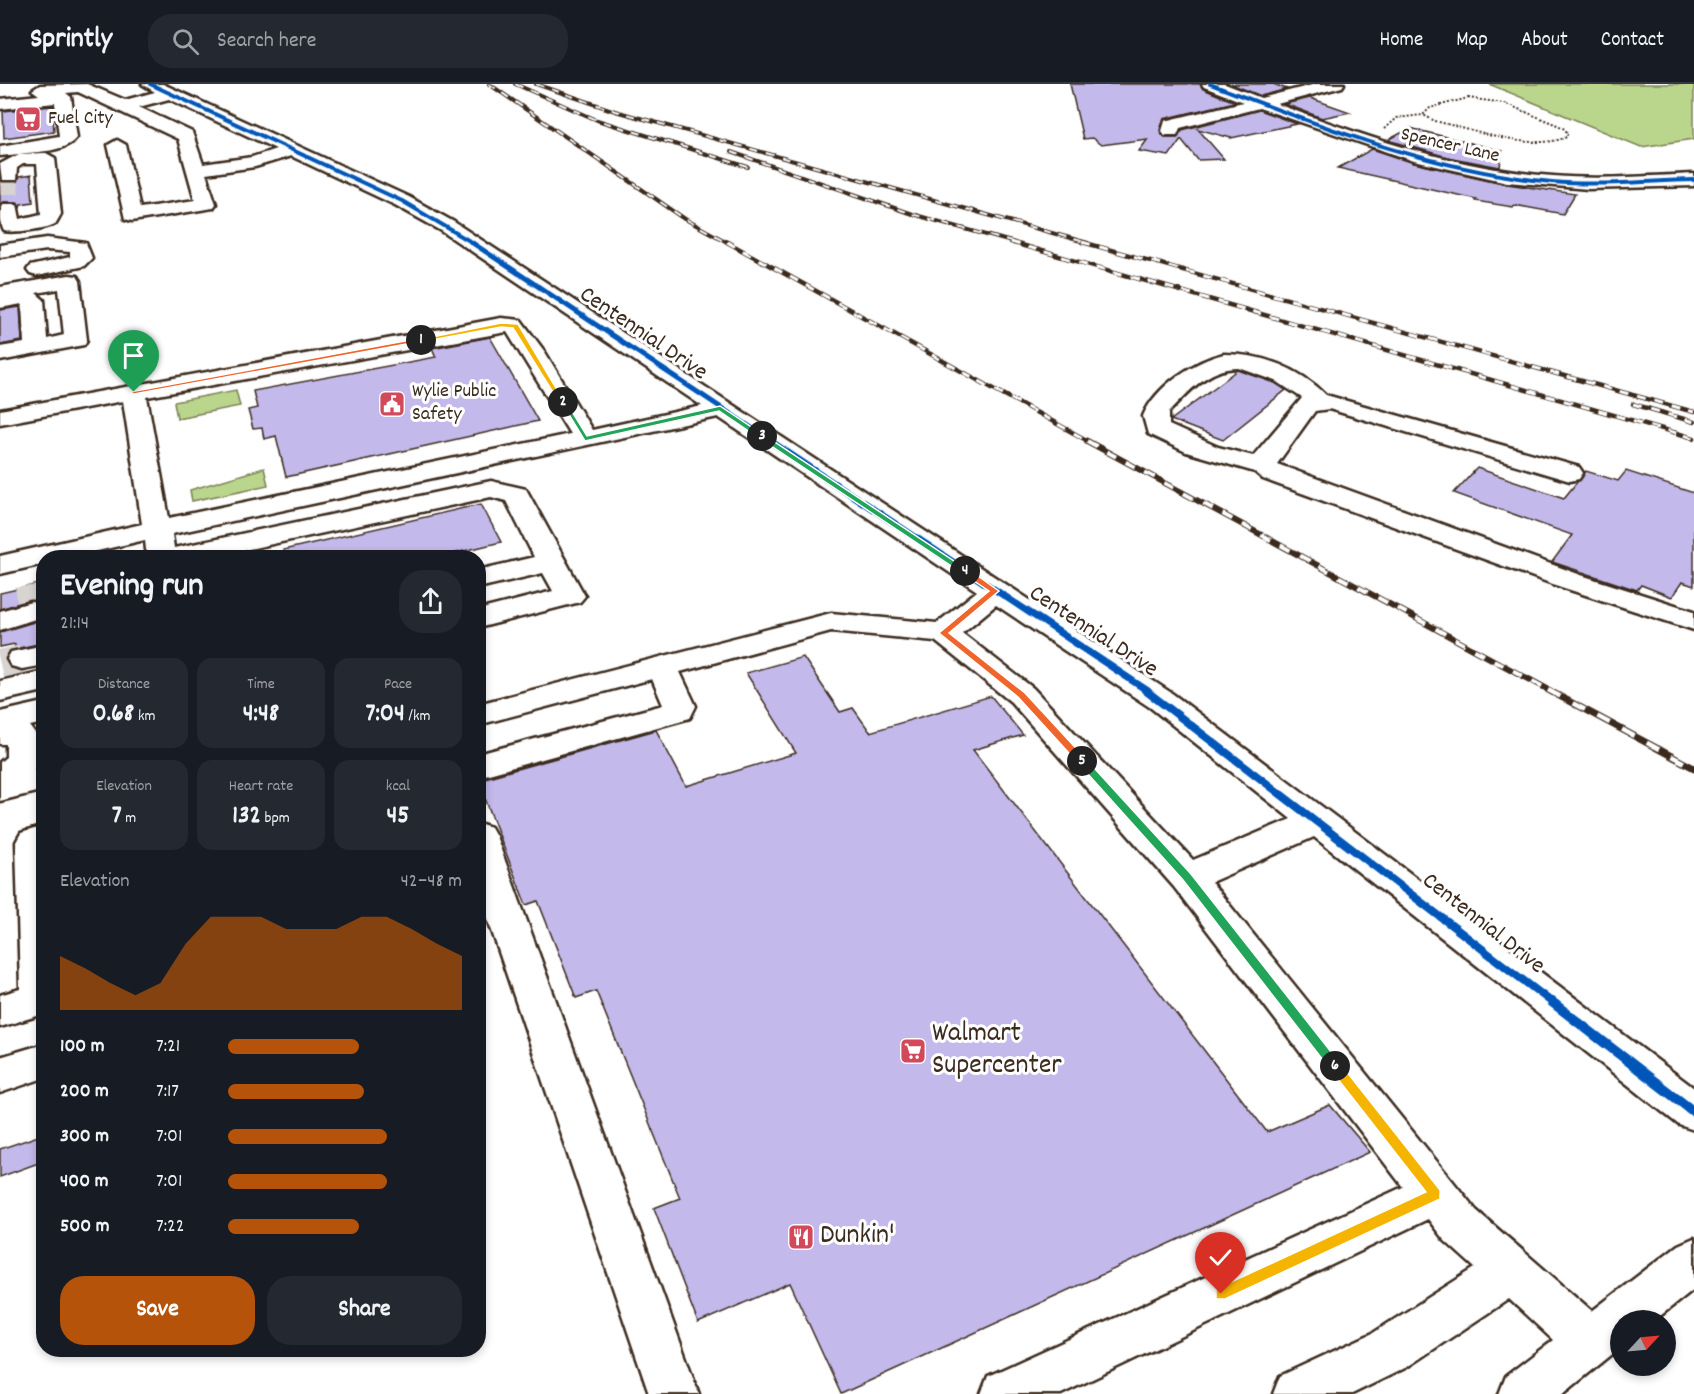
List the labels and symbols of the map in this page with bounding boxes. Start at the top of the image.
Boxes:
supermarket icon: Fuel City [13,104,43,134]
place label: Fuel City [48,105,114,133]
street label: Spencer Lane [1398,121,1502,171]
street label: Centennial Drive [572,278,714,390]
pin: 1 [406,325,436,355]
pin [108,330,159,392]
place label: Wylie Public Safety [412,378,496,429]
pin: 2 [548,387,578,417]
public building icon: Wylie Public Safety [377,389,407,419]
pin: 3 [747,421,777,451]
pin: 4 [950,556,980,586]
street label: Centennial Drive [1022,577,1164,687]
pin: 5 [1067,746,1097,776]
street label: Centennial Drive [1414,865,1552,983]
place label: Walmart Supercenter [932,1015,1062,1087]
supermarket icon: Walmart Supercenter [898,1036,928,1066]
pin: 6 [1320,1051,1350,1081]
place label: Dunkin' [820,1217,895,1257]
restaurant icon: Dunkin' [786,1222,816,1252]
pin [1195,1232,1246,1294]
north arrow [1610,1310,1676,1376]

